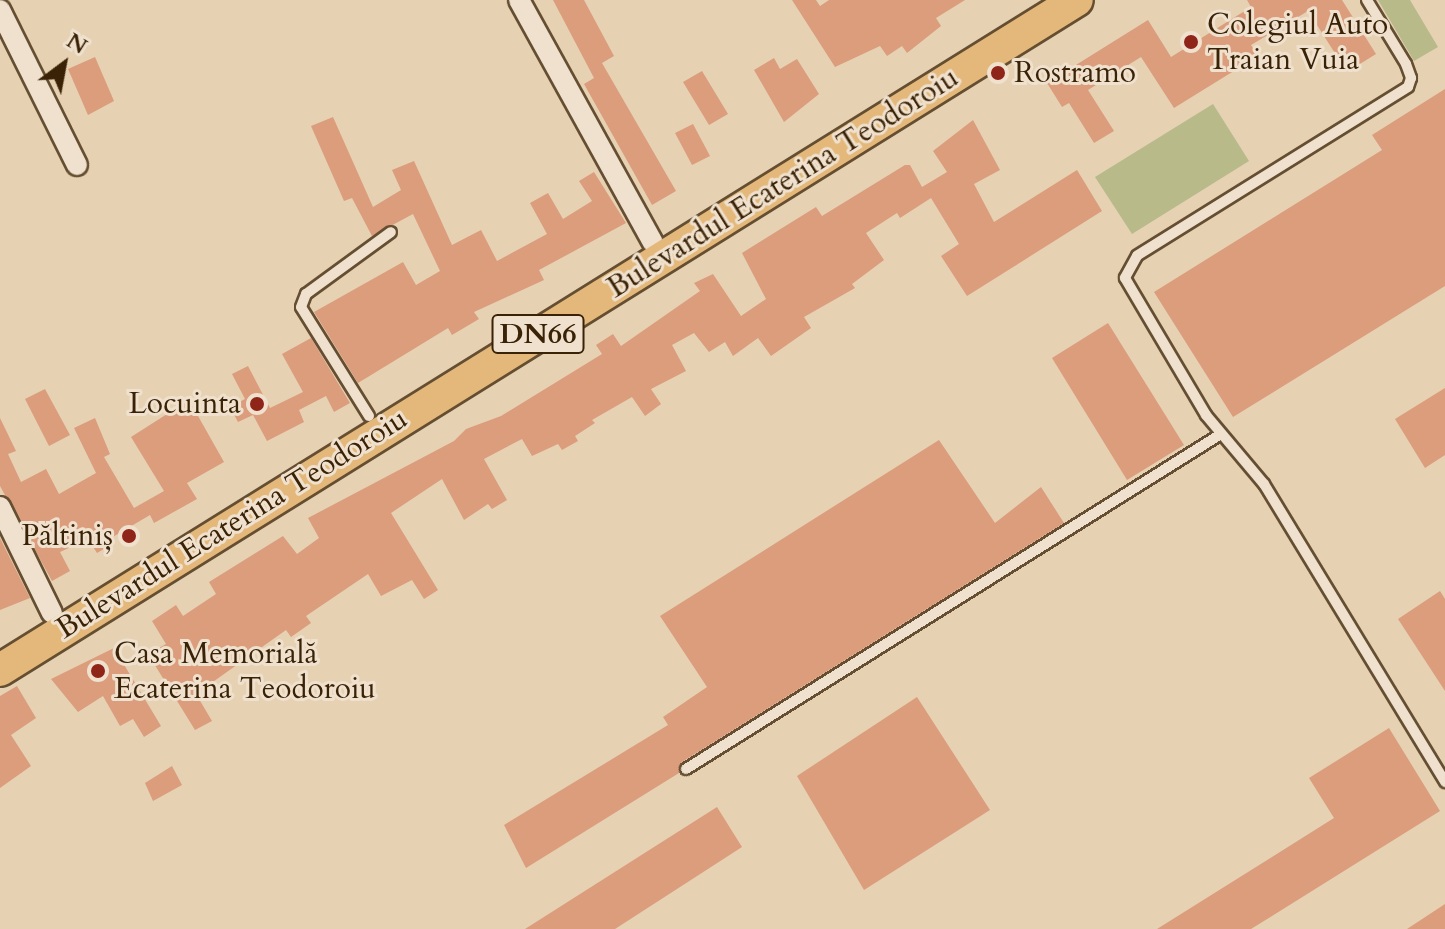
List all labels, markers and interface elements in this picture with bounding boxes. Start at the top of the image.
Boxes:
place label: Colegiul Auto Traian Vuia [1207,7,1388,78]
north arrow [24,24,104,104]
text: N [61,26,93,61]
marker: Colegiul Auto Traian Vuia [1182,33,1200,51]
place label: Rostramo [1014,55,1136,91]
street label: Bulevardul Ecaterina Teodoroiu [601,60,965,306]
marker: Rostramo [989,64,1007,82]
road number: DN66 [490,310,586,358]
place label: Locuinta [129,386,241,422]
marker: Locuinta [248,395,266,413]
street label: Bulevardul Ecaterina Teodoroiu [50,401,414,647]
place label: Păltiniș [21,518,113,554]
marker: Păltiniș [120,527,138,545]
place label: Casa Memorială Ecaterina Teodoroiu [114,636,376,706]
marker: Casa Memorială Ecaterina Teodoroiu [89,662,107,680]

